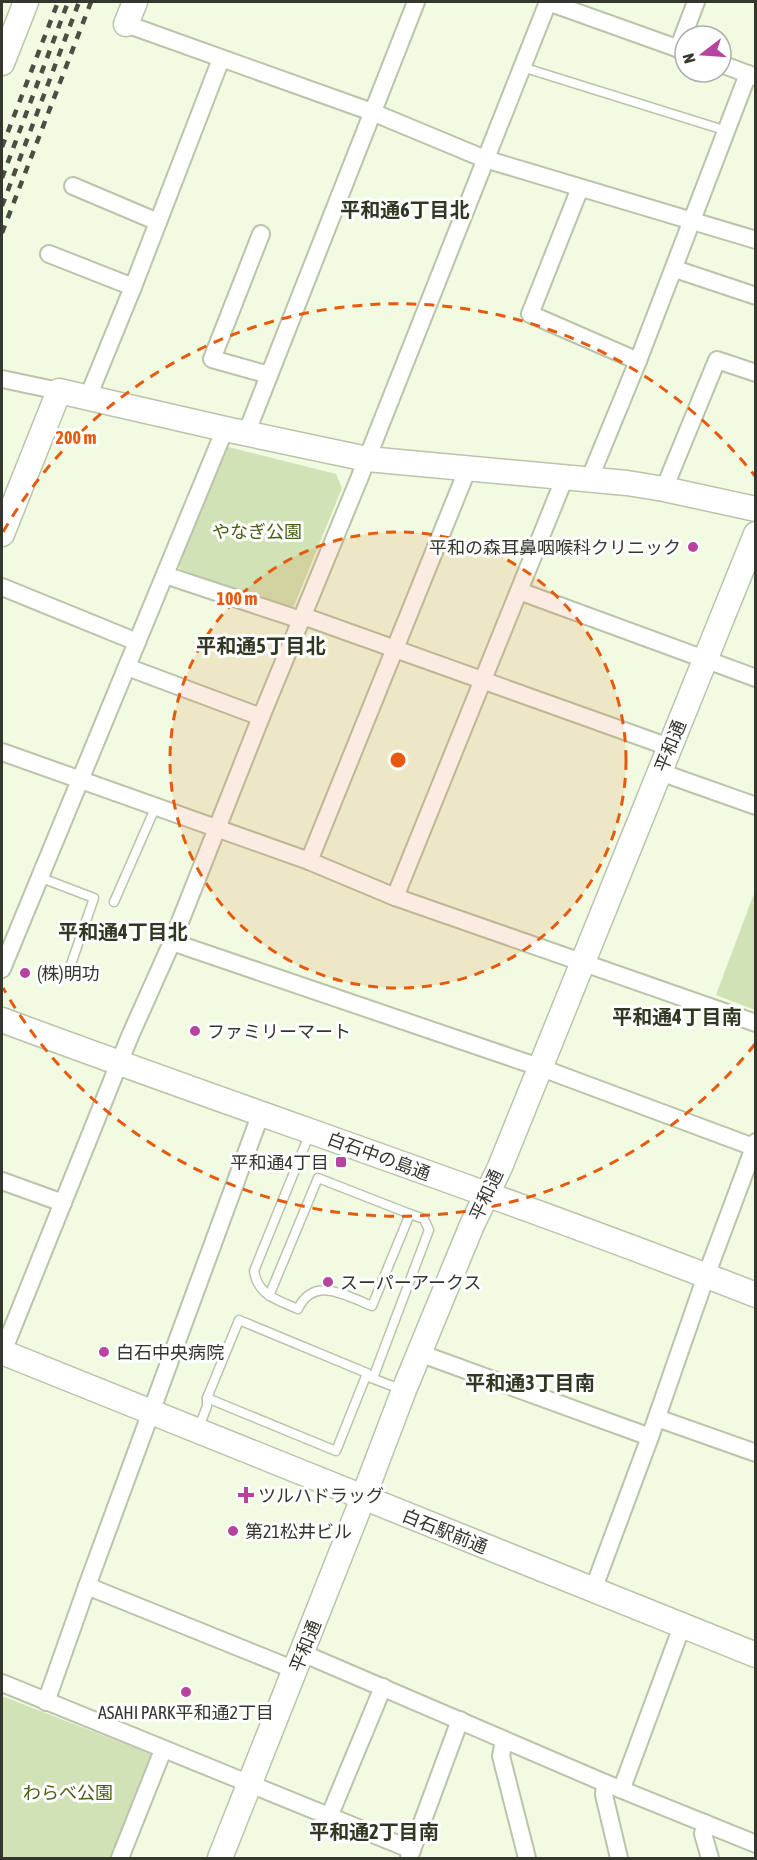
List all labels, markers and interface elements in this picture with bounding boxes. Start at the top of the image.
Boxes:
north arrow [673,24,733,84]
text: N [679,51,699,66]
district label: 平和通6丁目北 [340,198,470,221]
text: 200 m [56,427,96,448]
park label: やなぎ公園 [212,521,302,542]
place label: 平和の森耳鼻咽喉科クリニック [429,537,681,558]
marker: 平和の森耳鼻咽喉科クリニック [686,540,700,554]
text: 100 m [217,588,257,609]
district label: 平和通5丁目北 [196,634,326,657]
street label: 平和通 [650,717,690,775]
centre of rings [388,750,408,770]
district label: 平和通4丁目北 [58,920,188,943]
place label: (株)明功 [37,963,100,984]
marker: (株)明功 [18,966,32,980]
district label: 平和通4丁目南 [612,1005,742,1028]
place label: ファミリーマート [207,1021,351,1042]
marker: ファミリーマート [188,1024,202,1038]
street label: 白石中の島通 [325,1128,433,1184]
place label: 平和通4丁目 [231,1152,329,1173]
marker: 平和通4丁目 [334,1155,348,1169]
street label: 平和通 [465,1166,507,1224]
place label: スーパーアークス [340,1272,481,1293]
marker: スーパーアークス [321,1275,335,1289]
place label: 白石中央病院 [116,1342,224,1363]
marker: 白石中央病院 [97,1345,111,1359]
district label: 平和通3丁目南 [465,1371,595,1394]
place label: ツルハドラッグ [258,1485,384,1506]
marker: ツルハドラッグ [239,1488,253,1502]
street label: 白石駅前通 [399,1504,491,1558]
place label: 第21松井ビル [245,1521,352,1542]
marker: 第21松井ビル [226,1524,240,1538]
street label: 平和通 [285,1617,325,1675]
marker: ASAHI PARK平和通2丁目 [179,1685,193,1699]
place label: ASAHI PARK平和通2丁目 [98,1702,274,1723]
park label: わらべ公園 [23,1782,113,1803]
district label: 平和通2丁目南 [309,1820,439,1843]

